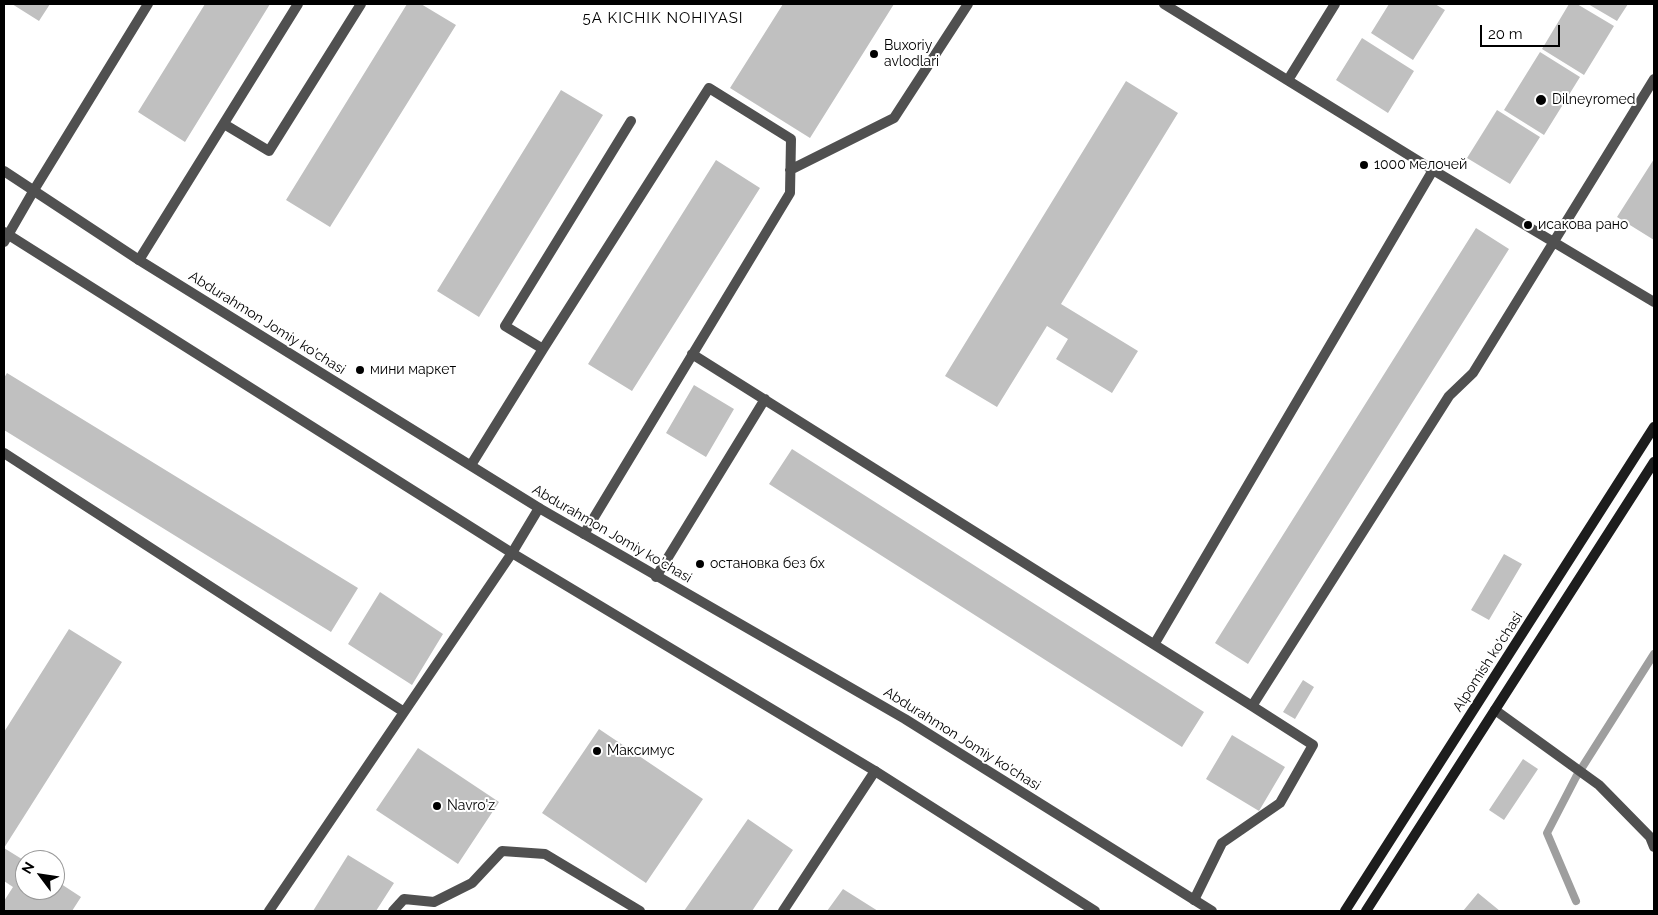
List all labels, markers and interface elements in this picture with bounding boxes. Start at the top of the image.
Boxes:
district label: 5A KICHIK NOHIYASI [580,9,746,27]
scale bar [1483,15,1563,47]
text: 20 m [1488,25,1523,43]
place label: Buxoriy avlodlari [884,38,939,70]
marker: Buxoriy avlodlari [868,48,880,60]
place label: Dilneyromed [1552,92,1635,108]
marker: Dilneyromed [1534,93,1548,107]
place label: 1000 мелочей [1374,157,1467,173]
marker: 1000 мелочей [1358,159,1370,171]
place label: исакова рано [1538,217,1628,233]
marker: исакова рано [1522,219,1534,231]
street label: Abdurahmon Jomiy ko'chasi [186,268,348,378]
place label: мини маркет [370,362,456,378]
marker: мини маркет [354,364,366,376]
street label: Abdurahmon Jomiy ko'chasi [529,481,695,587]
place label: остановка без бх [710,556,825,572]
marker: остановка без бх [694,558,706,570]
street label: Alpomish ko'chasi [1450,609,1526,715]
street label: Abdurahmon Jomiy ko'chasi [881,684,1043,794]
place label: Максимус [607,743,675,759]
marker: Максимус [591,745,603,757]
place label: Navro'z [447,798,495,814]
marker: Navro'z [431,800,443,812]
north arrow [15,850,65,900]
text: N [18,859,38,876]

